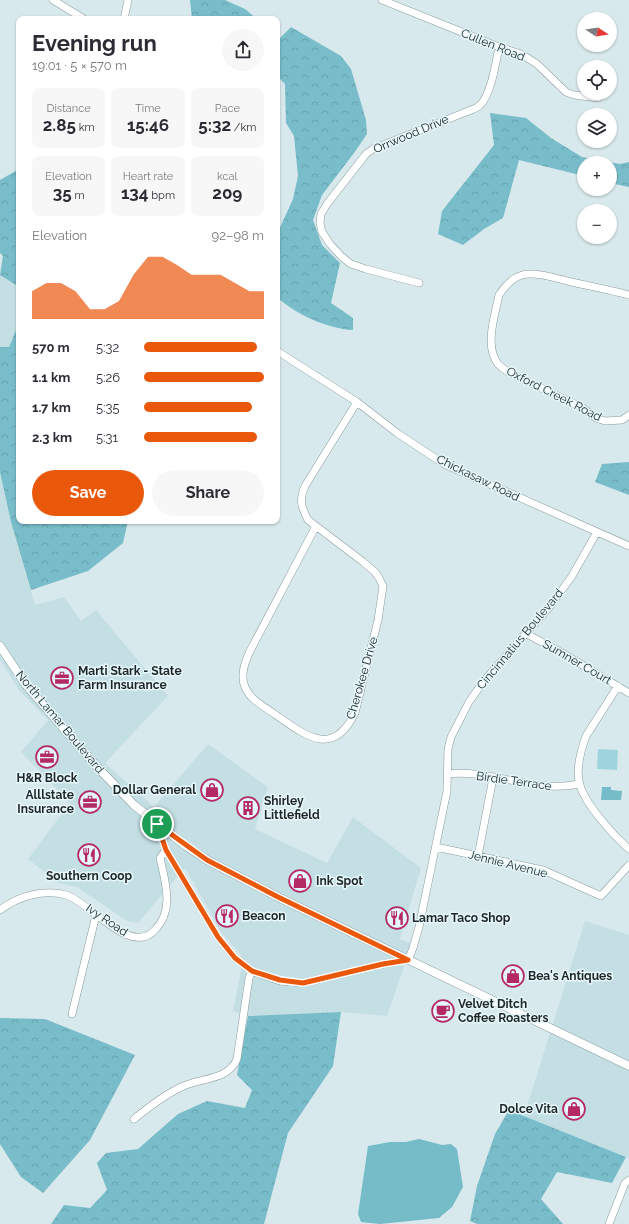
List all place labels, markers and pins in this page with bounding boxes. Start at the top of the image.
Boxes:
place label: Marti Stark - State Farm Insurance [78,664,182,692]
office icon: Marti Stark - State Farm Insurance [49,665,75,691]
office icon: H&R Block [34,744,60,770]
place label: H&R Block [16,771,78,785]
shop icon: Dollar General [199,777,225,803]
place label: Dollar General [113,783,196,797]
place label: Alllstate Insurance [17,788,74,816]
office icon: Alllstate Insurance [77,789,103,815]
place label: Shirley Littlefield [264,794,320,822]
building icon: Shirley Littlefield [235,795,261,821]
pin [140,807,174,841]
restaurant icon: Southern Coop [76,842,102,868]
shop icon: Ink Spot [287,868,313,894]
place label: Southern Coop [46,869,132,883]
place label: Ink Spot [316,874,363,888]
restaurant icon: Beacon [214,903,240,929]
restaurant icon: Lamar Taco Shop [384,905,410,931]
place label: Beacon [242,909,285,923]
place label: Lamar Taco Shop [412,911,511,925]
shop icon: Bea's Antiques [500,963,526,989]
place label: Bea's Antiques [528,969,612,983]
place label: Velvet Ditch Coffee Roasters [458,997,548,1025]
cafe icon: Velvet Ditch Coffee Roasters [430,998,456,1024]
shop icon: Dolce Vita [561,1096,587,1122]
place label: Dolce Vita [499,1102,558,1116]

